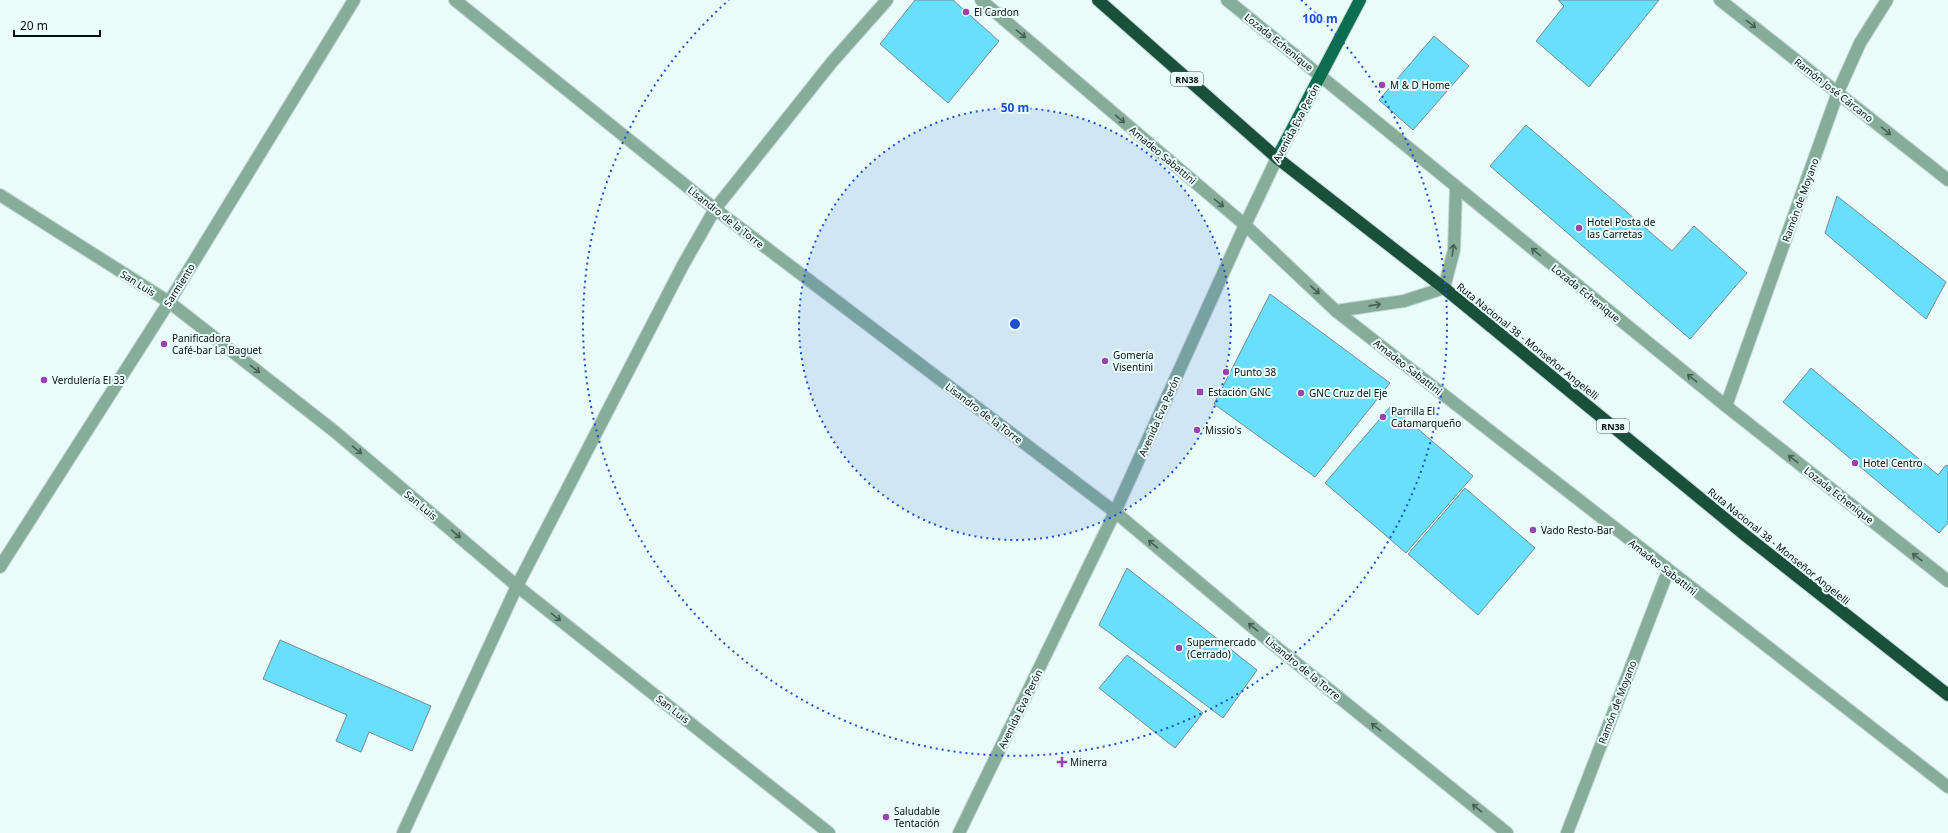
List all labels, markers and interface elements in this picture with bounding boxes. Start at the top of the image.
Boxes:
place label: El Cardon [974,5,1019,19]
marker: El Cardon [961,7,971,17]
street label: Lozada Echenique [1242,10,1317,74]
text: 100 m [1302,10,1338,27]
scale bar [14,12,100,38]
text: 20 m [20,17,48,34]
one-way arrow [1745,20,1756,28]
one-way arrow [1016,30,1026,39]
street label: Ramón José Cárcano [1792,55,1876,125]
road number: RN38 [1171,72,1203,86]
place label: M & D Home [1390,78,1450,92]
marker: M & D Home [1377,80,1387,90]
street label: Avenida Eva Perón [1269,81,1323,165]
text: 50 m [1001,99,1029,116]
one-way arrow [1115,114,1125,123]
street label: Amadeo Sabattini [1127,123,1199,187]
one-way arrow [1881,126,1891,135]
street label: Ramón de Moyano [1778,156,1822,244]
street label: Lisandro de la Torre [685,183,767,251]
one-way arrow [1214,198,1224,207]
place label: Hotel Posta de las Carretas [1587,215,1656,241]
marker: Hotel Posta de las Carretas [1574,223,1584,233]
one-way arrow [1449,244,1457,257]
one-way arrow [1531,248,1542,257]
street label: Sarmiento [160,261,198,309]
street label: Lozada Echenique [1549,261,1624,325]
street label: San Luis [118,267,158,299]
street label: Ruta Nacional 38 - Monseñor Angelelli [1454,279,1602,403]
one-way arrow [1310,286,1320,295]
one-way arrow [1368,301,1381,309]
centre of rings [1008,317,1022,331]
place label: Panificadora Café-bar La Baguet [172,331,262,357]
street label: Amadeo Sabattini [1371,336,1445,398]
marker: Panificadora Café-bar La Baguet [159,339,169,349]
place label: Gomería Visentini [1113,348,1154,374]
marker: Gomería Visentini [1100,356,1110,366]
one-way arrow [249,365,260,373]
place label: Punto 38 [1234,365,1276,379]
marker: Punto 38 [1221,367,1231,377]
place label: Verdulería El 33 [52,373,125,387]
street label: Avenida Eva Perón [1135,373,1183,459]
one-way arrow [1686,374,1697,383]
marker: Verdulería El 33 [39,375,49,385]
street label: Lisandro de la Torre [943,379,1026,447]
place label: Estación GNC [1208,385,1272,399]
place label: GNC Cruz del Eje [1309,386,1388,400]
marker: Estación GNC [1195,387,1205,397]
marker: GNC Cruz del Eje [1296,388,1306,398]
place label: Parrilla El Catamarqueño [1391,404,1461,430]
marker: Parrilla El Catamarqueño [1378,412,1388,422]
road number: RN38 [1597,419,1629,433]
place label: Missio's [1205,423,1242,437]
marker: Missio's [1192,425,1202,435]
one-way arrow [351,445,362,454]
one-way arrow [1788,455,1799,464]
place label: Hotel Centro [1863,456,1923,470]
marker: Hotel Centro [1850,458,1860,468]
street label: Lozada Echenique [1801,463,1877,527]
street label: Ruta Nacional 38 - Monseñor Angelelli [1705,484,1853,608]
street label: San Luis [402,487,440,523]
place label: Vado Resto-Bar [1541,523,1613,537]
marker: Vado Resto-Bar [1528,525,1538,535]
one-way arrow [450,529,461,538]
street label: Amadeo Sabattini [1626,536,1700,598]
one-way arrow [1148,540,1158,549]
one-way arrow [1912,553,1923,562]
one-way arrow [550,612,561,621]
one-way arrow [1247,623,1258,632]
street label: Lisandro de la Torre [1262,633,1344,703]
place label: Supermercado (Cerrado) [1187,635,1256,661]
marker: Supermercado (Cerrado) [1174,643,1184,653]
street label: Ramón de Moyano [1595,658,1639,746]
street label: Avenida Eva Perón [995,667,1045,751]
street label: San Luis [653,692,693,727]
one-way arrow [1370,722,1381,731]
place label: Minerra [1070,755,1107,769]
marker: Minerra [1057,757,1067,767]
place label: Saludable Tentación [894,804,940,830]
one-way arrow [1471,804,1482,813]
marker: Saludable Tentación [881,812,891,822]

